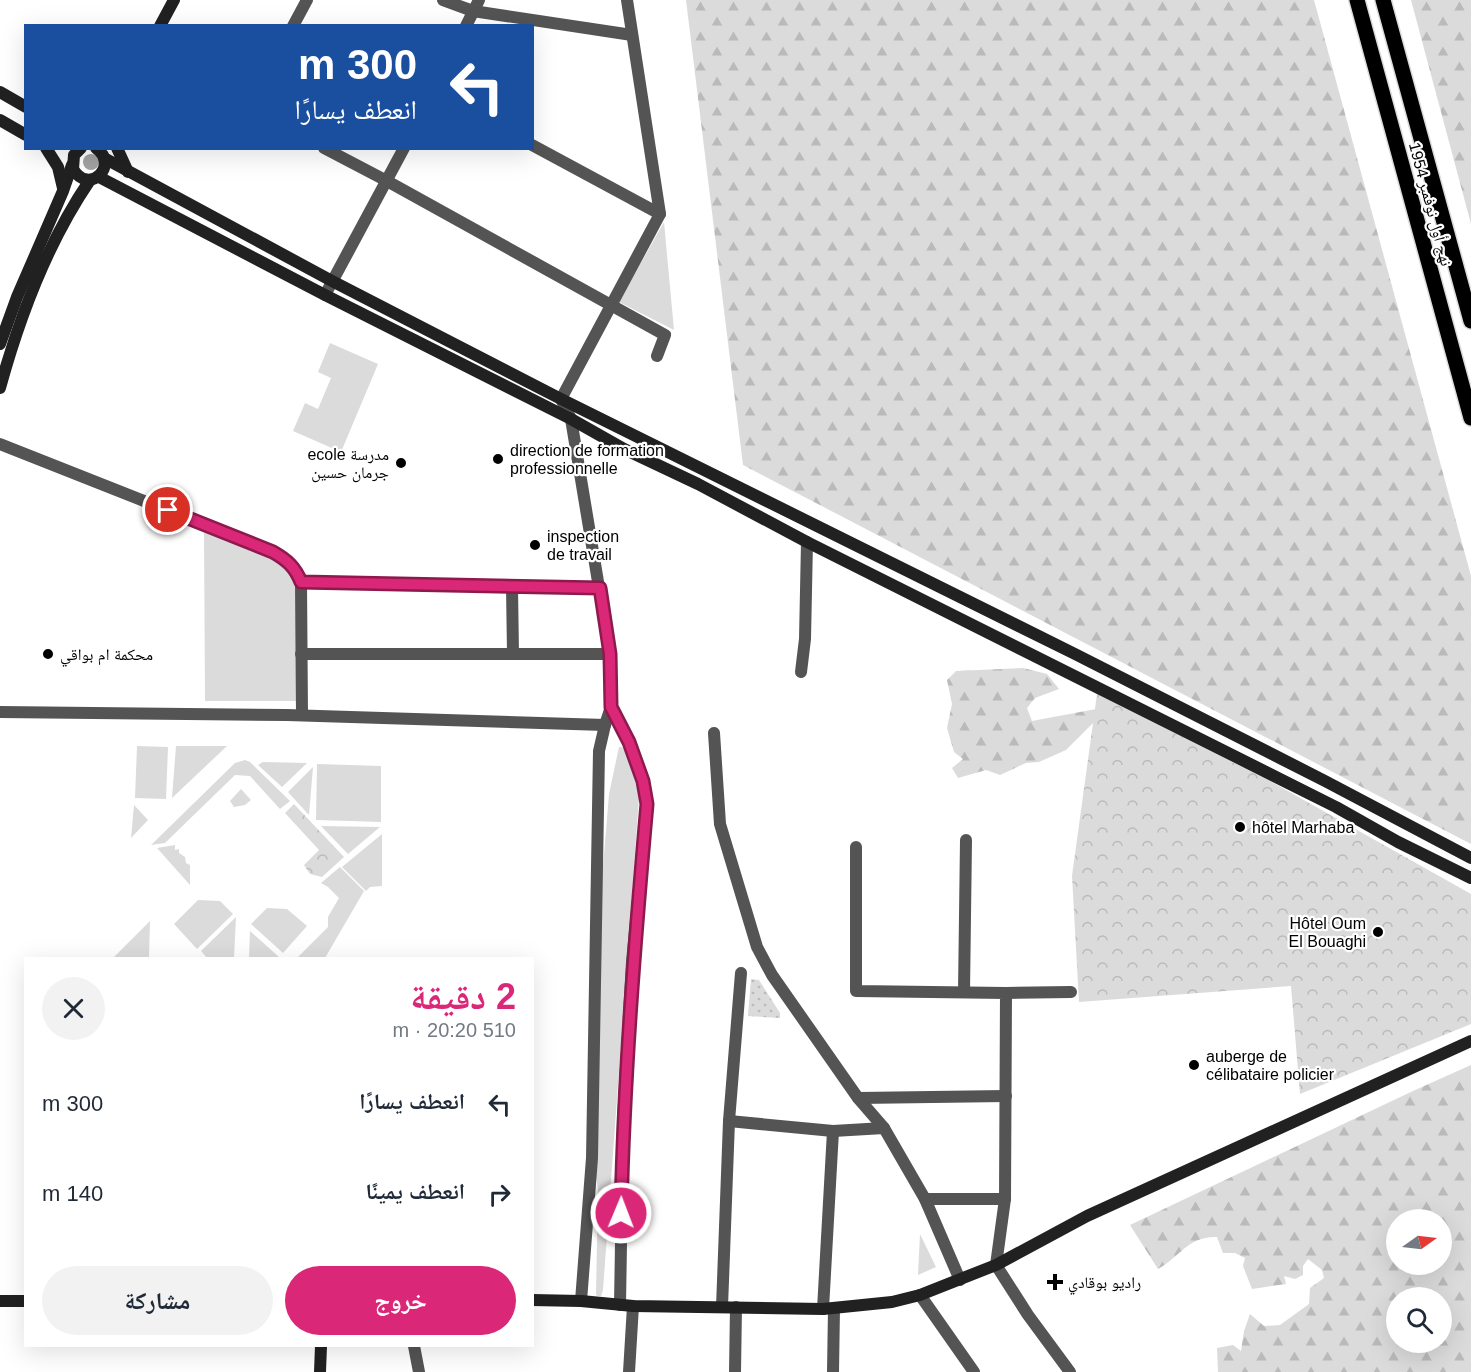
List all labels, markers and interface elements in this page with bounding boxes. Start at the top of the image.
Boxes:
text: 300 m [298,41,417,88]
icon: left [438,48,516,126]
text: انعطف يسارًا [295,95,417,125]
street label: نهج أول نوفمبر 1954 [1404,140,1456,268]
place label: direction de formation professionnelle [510,442,664,477]
place label: ecole مدرسة جرمان حسين [307,446,389,483]
marker: direction de formation professionnelle [491,452,505,466]
marker: ecole مدرسة جرمان حسين [394,456,408,470]
pin [142,484,193,535]
icon: arrive [151,493,184,526]
place label: inspection de travail [547,528,619,563]
marker: inspection de travail [528,538,542,552]
place label: محكمة ام بواقي [60,646,153,667]
marker: محكمة ام بواقي [41,647,55,661]
place label: hôtel Marhaba [1252,819,1354,836]
marker: hôtel Marhaba [1233,820,1247,834]
place label: Hôtel Oum El Bouaghi [1289,915,1366,950]
marker: Hôtel Oum El Bouaghi [1371,925,1385,939]
text: 2 دقيقة [410,976,516,1017]
button: close [42,977,105,1040]
text: 510 m · 20:20 [393,1019,516,1041]
place label: auberge de célibataire policier [1206,1048,1335,1083]
marker: auberge de célibataire policier [1187,1058,1201,1072]
icon: left [483,1088,516,1121]
text: انعطف يسارًا [359,1089,465,1114]
text: 300 m [42,1091,103,1116]
icon: right [483,1178,516,1211]
text: انعطف يمينًا [366,1179,465,1204]
text: 140 m [42,1181,103,1206]
position arrow [589,1181,653,1245]
north arrow [1386,1209,1452,1275]
map controls [1386,1209,1452,1353]
button: مشاركة [42,1266,273,1335]
button: خروج [285,1266,516,1335]
marker: راديو بوقادي [1046,1273,1064,1291]
place label: راديو بوقادي [1068,1274,1141,1295]
button: search [1386,1287,1452,1353]

